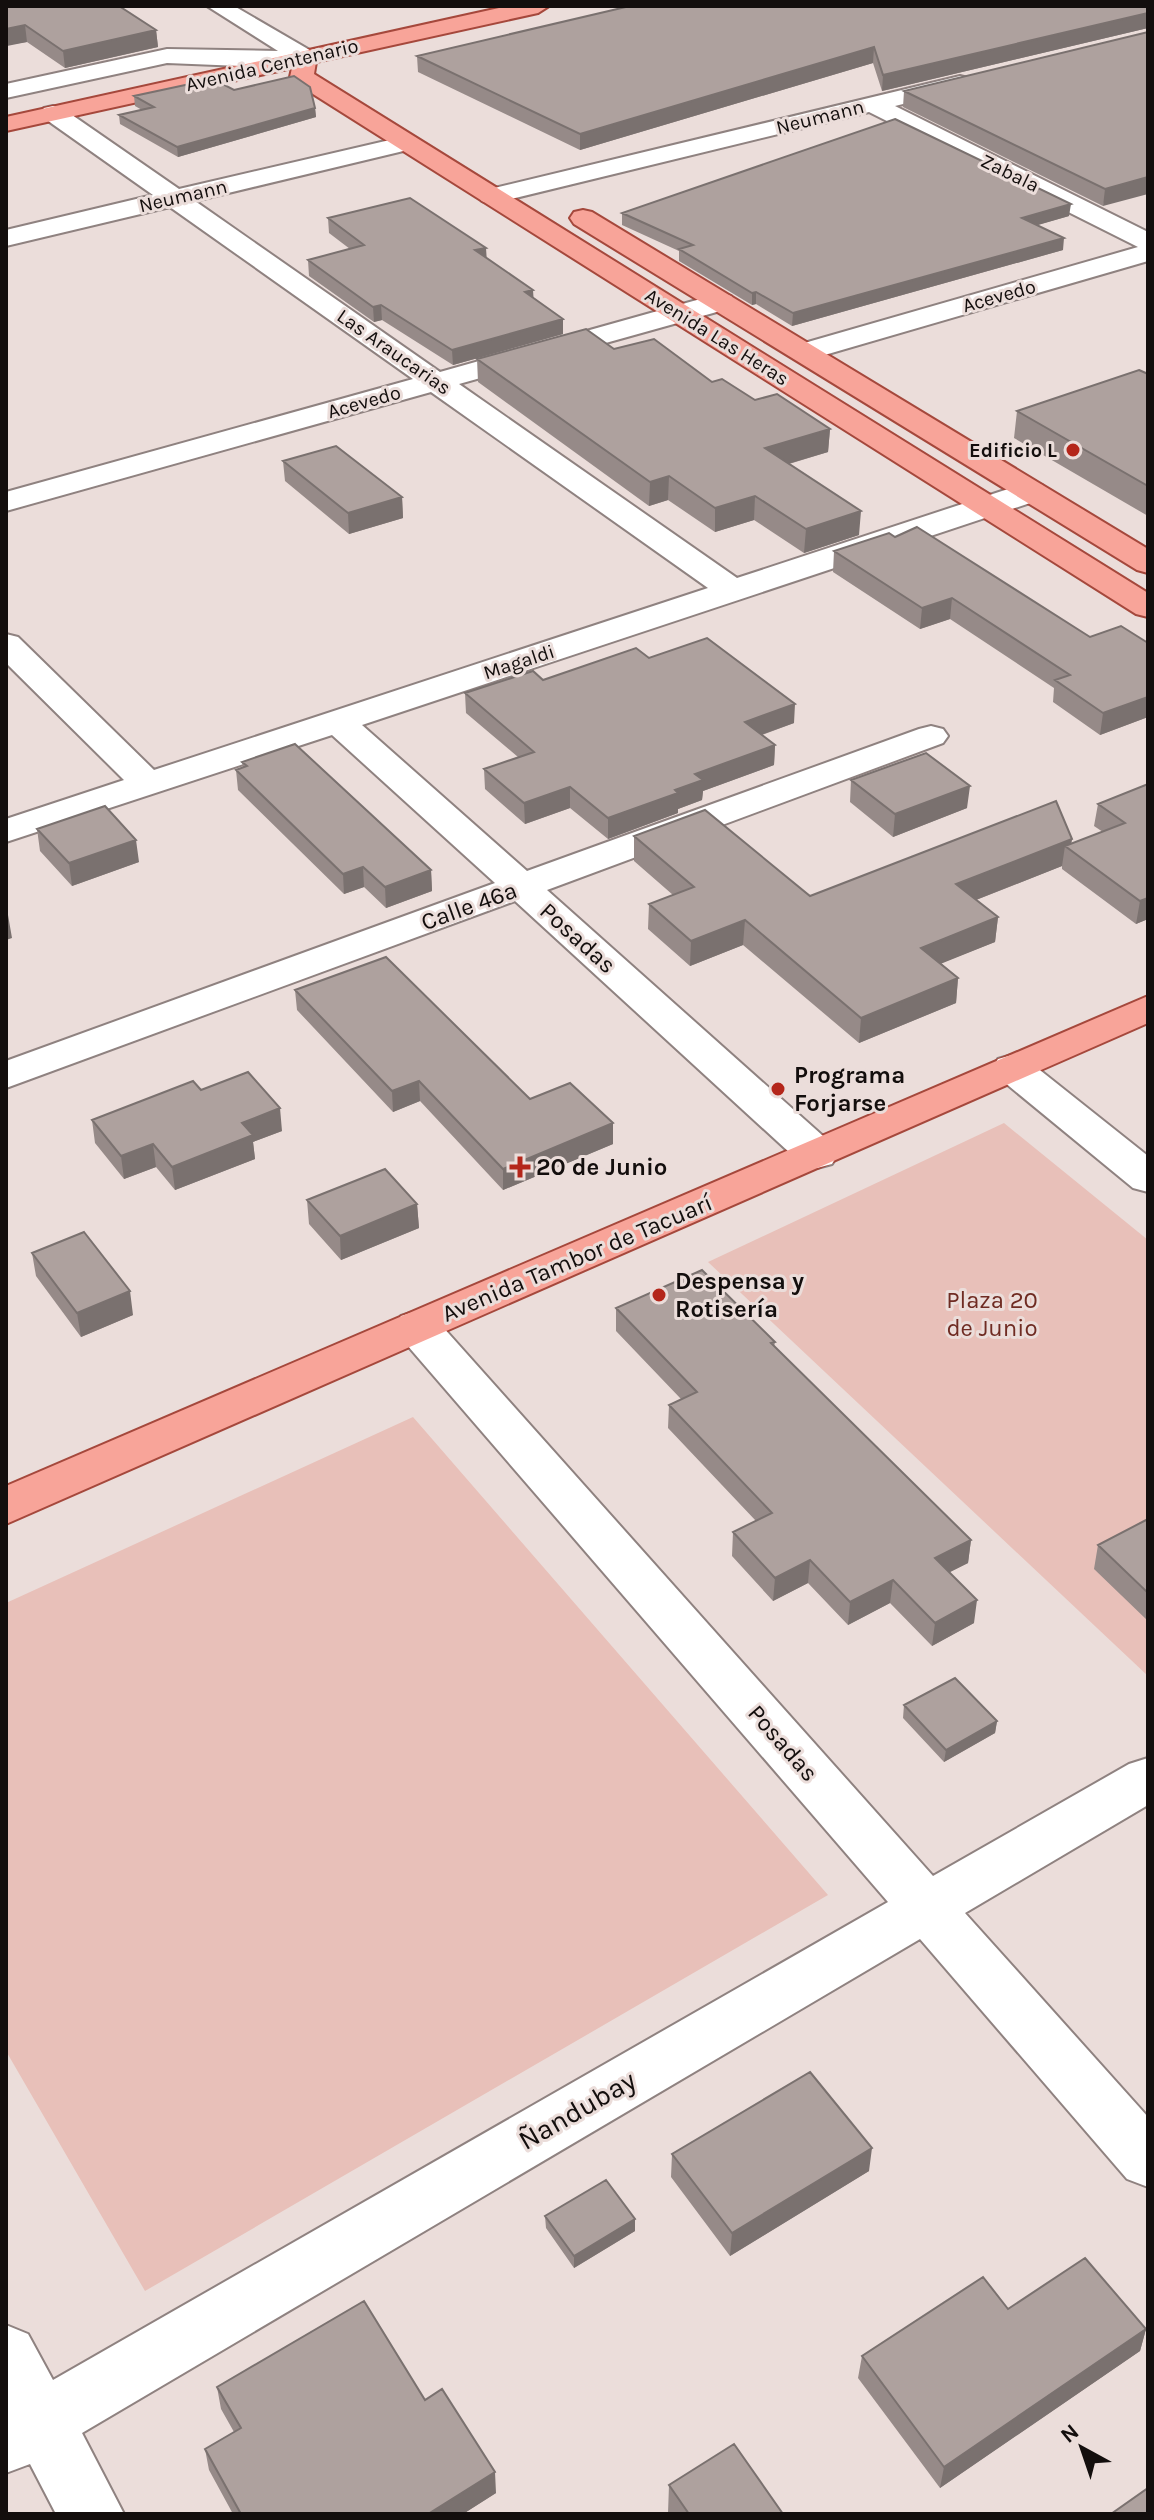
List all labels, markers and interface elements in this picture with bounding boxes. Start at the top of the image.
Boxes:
street label: Avenida Centenario [183,34,361,96]
street label: Neumann [774,95,866,139]
street label: Zabala [977,149,1043,197]
street label: Neumann [137,175,229,217]
street label: Acevedo [960,275,1038,317]
street label: Avenida Las Heras [641,284,793,390]
street label: Las Araucarias [333,304,455,400]
street label: Acevedo [325,381,403,423]
place label: Edificio L [969,439,1057,462]
marker: Edificio L [1064,441,1082,459]
street label: Magaldi [480,640,558,684]
street label: Calle 46a [417,876,521,936]
street label: Posadas [534,897,622,979]
place label: Programa Forjarse [794,1061,905,1117]
marker: Programa Forjarse [769,1080,787,1098]
place label: 20 de Junio [536,1153,667,1181]
marker: 20 de Junio [511,1158,529,1176]
street label: Avenida Tambor de Tacuarí [438,1188,717,1328]
place label: Despensa y Rotisería [675,1267,804,1323]
marker: Despensa y Rotisería [650,1286,668,1304]
park label: Plaza 20 de Junio [946,1286,1038,1342]
street label: Posadas [742,1699,824,1787]
street label: Ñandubay [512,2063,642,2157]
north arrow [1042,2408,1122,2488]
text: N [1055,2418,1084,2448]

